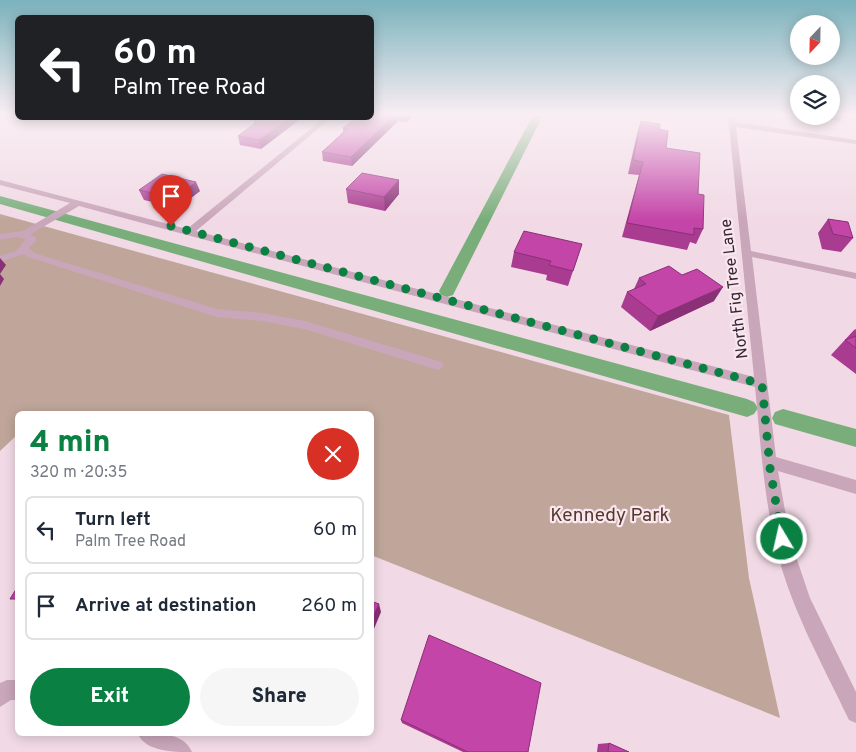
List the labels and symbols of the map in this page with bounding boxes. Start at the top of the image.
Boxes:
north arrow [790,15,840,65]
pin [150,175,192,226]
street label: North Fig Tree Lane [716,218,753,360]
park label: Kennedy Park [550,504,670,528]
position arrow [755,512,807,564]

